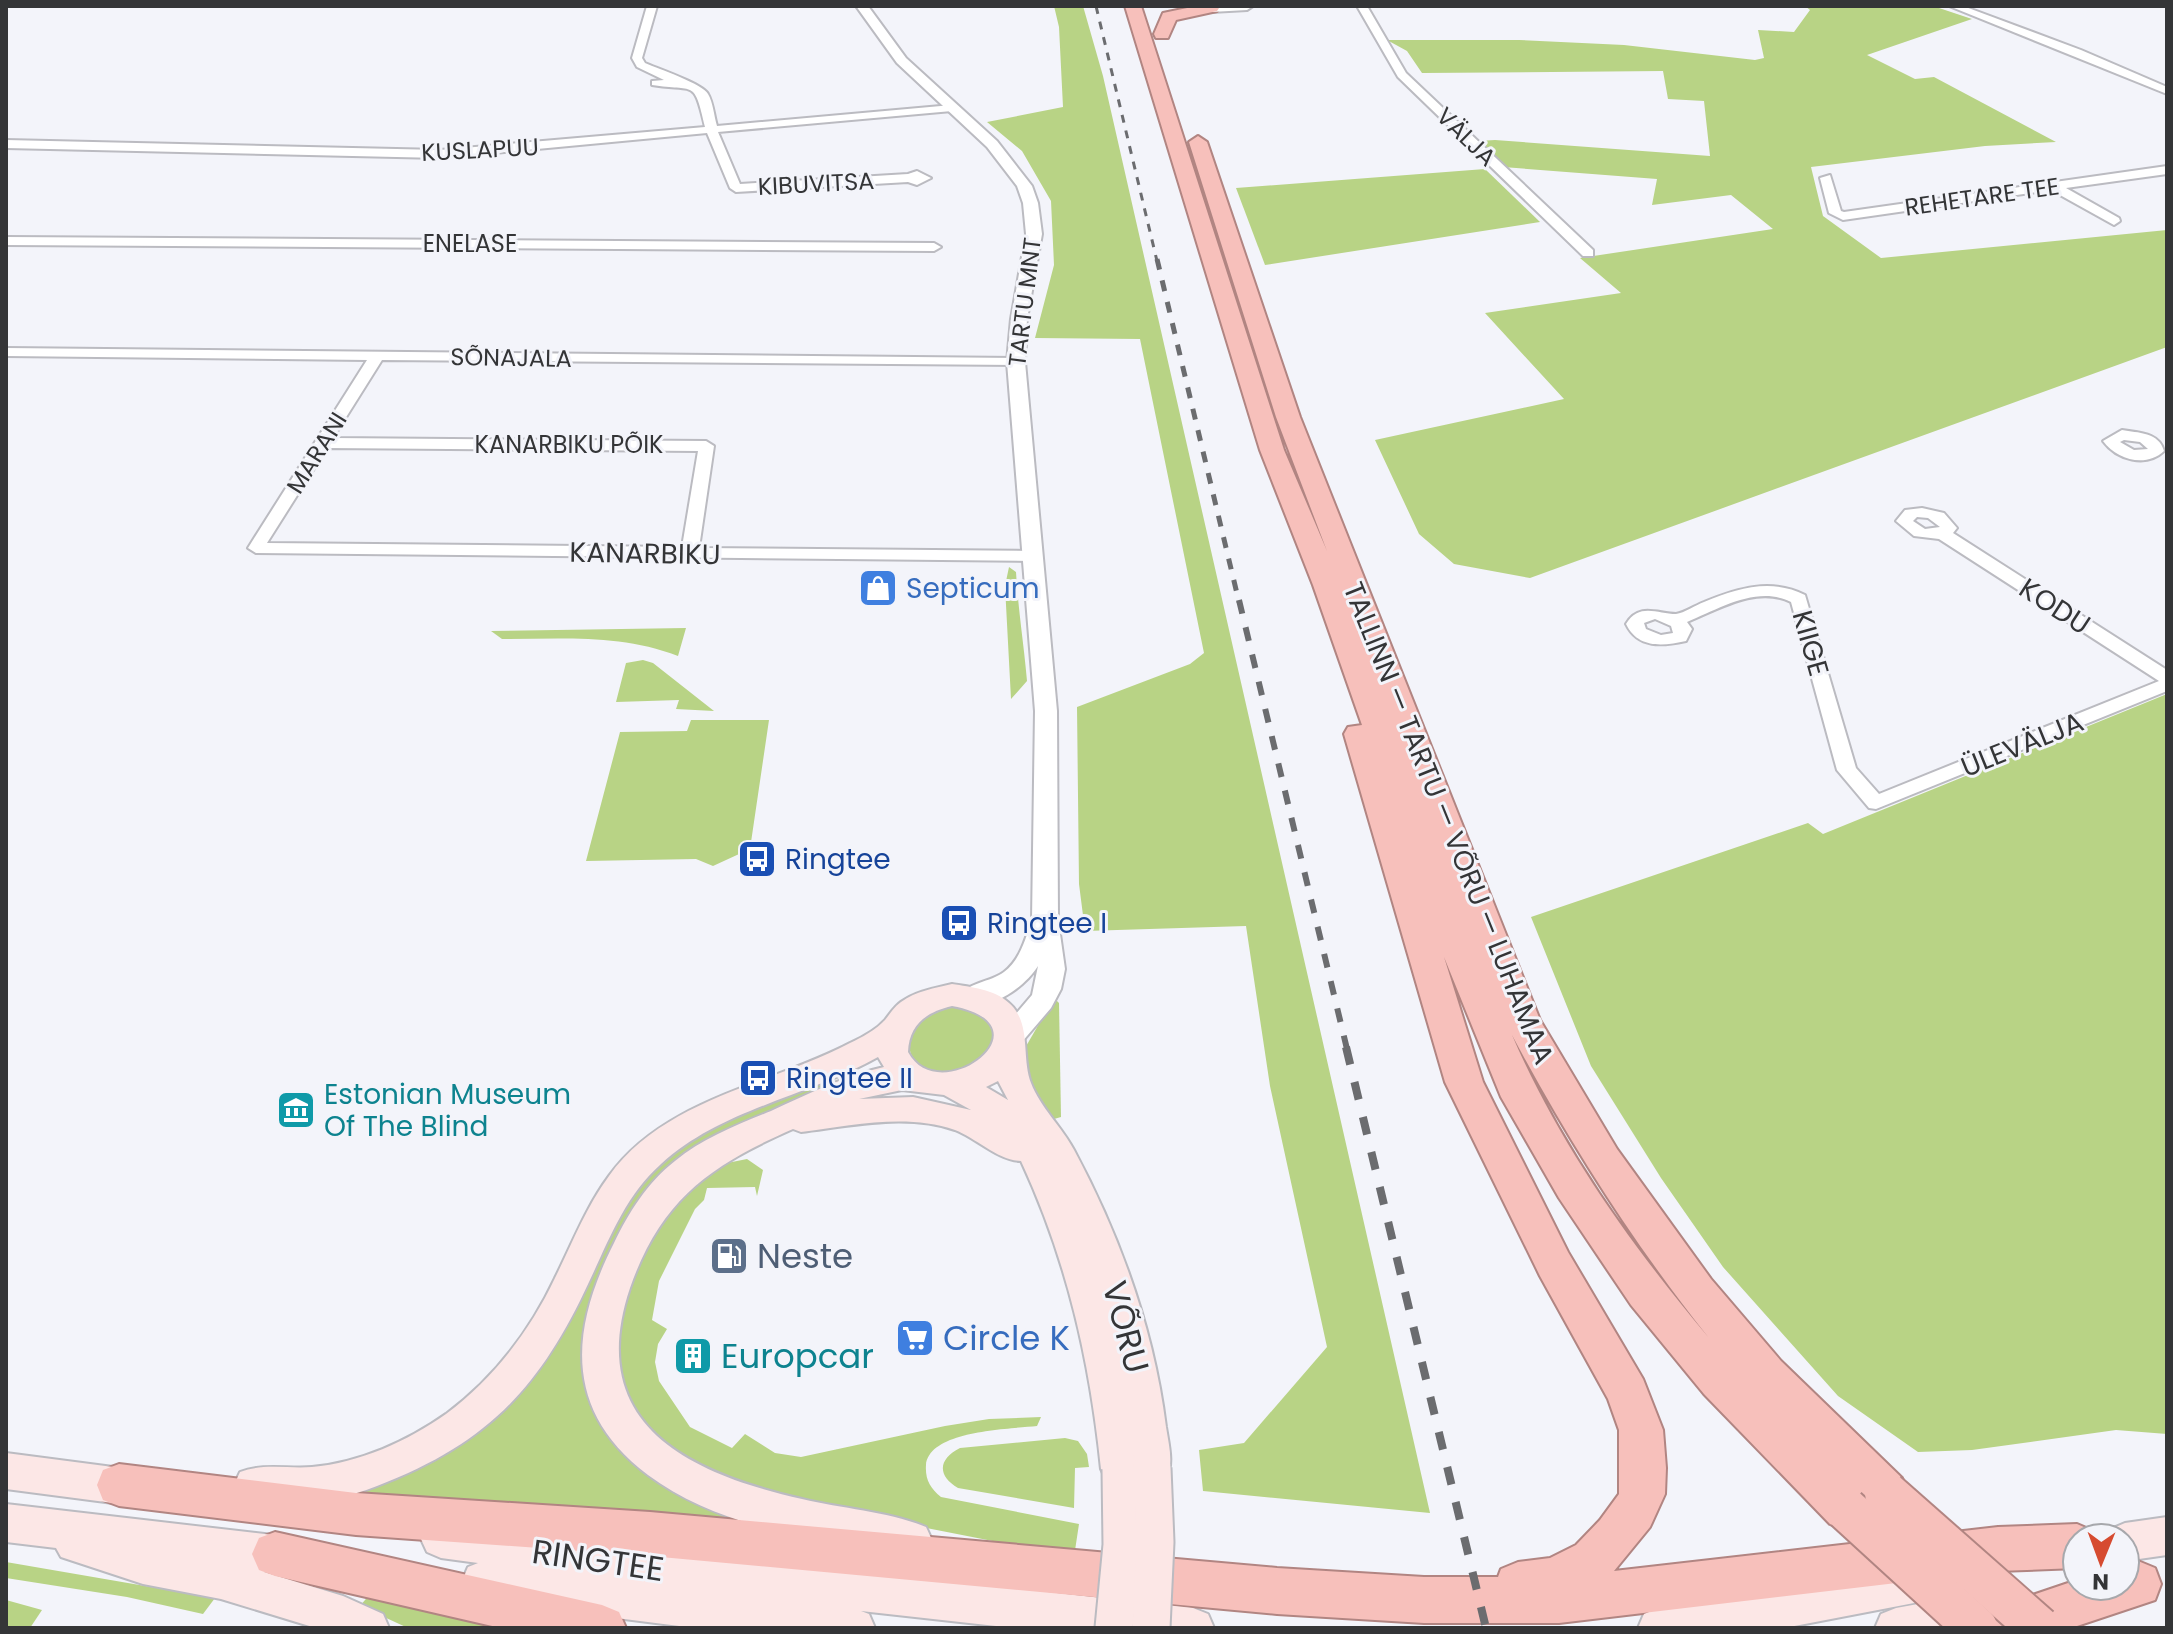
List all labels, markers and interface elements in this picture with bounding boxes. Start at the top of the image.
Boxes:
street label: VÄLJA [1429,100,1504,173]
street label: KUSLAPUU [420,130,540,169]
street label: KIBUVITSA [757,164,875,203]
street label: REHETARE TEE [1902,169,2061,224]
street label: ENELASE [423,227,517,260]
street label: TARTU MNT [1000,235,1049,368]
street label: SÕNAJALA [450,340,572,375]
street label: MARANI [279,406,355,500]
street label: KANARBIKU PÕIK [475,428,663,461]
street label: KANARBIKU [569,533,721,574]
shop icon: Septicum [857,567,899,609]
place label: Septicum [906,569,1040,608]
street label: KODU [2012,569,2098,644]
street label: TALLINN — TARTU — VÕRU — LUHAMAA [1334,576,1563,1070]
street label: KIIGE [1783,606,1838,681]
street label: ÜLEVÄLJA [1955,702,2089,787]
bus stop icon: Ringtee [736,838,778,880]
place label: Ringtee [785,840,891,879]
bus stop icon: Ringtee I [938,902,980,944]
place label: Ringtee I [987,904,1107,943]
bus stop icon: Ringtee II [737,1057,779,1099]
place label: Ringtee II [786,1059,913,1098]
place label: Estonian Museum Of The Blind [324,1075,571,1146]
museum icon: Estonian Museum Of The Blind [275,1089,317,1131]
place label: Neste [757,1232,853,1280]
fuel station icon: Neste [708,1235,750,1277]
street label: VÕRU [1091,1276,1161,1378]
place label: Circle K [943,1314,1070,1362]
supermarket icon: Circle K [894,1317,936,1359]
place label: Europcar [721,1332,874,1380]
building icon: Europcar [672,1335,714,1377]
north arrow [2061,1522,2141,1602]
street label: RINGTEE [529,1527,667,1593]
text: N [2092,1566,2109,1597]

